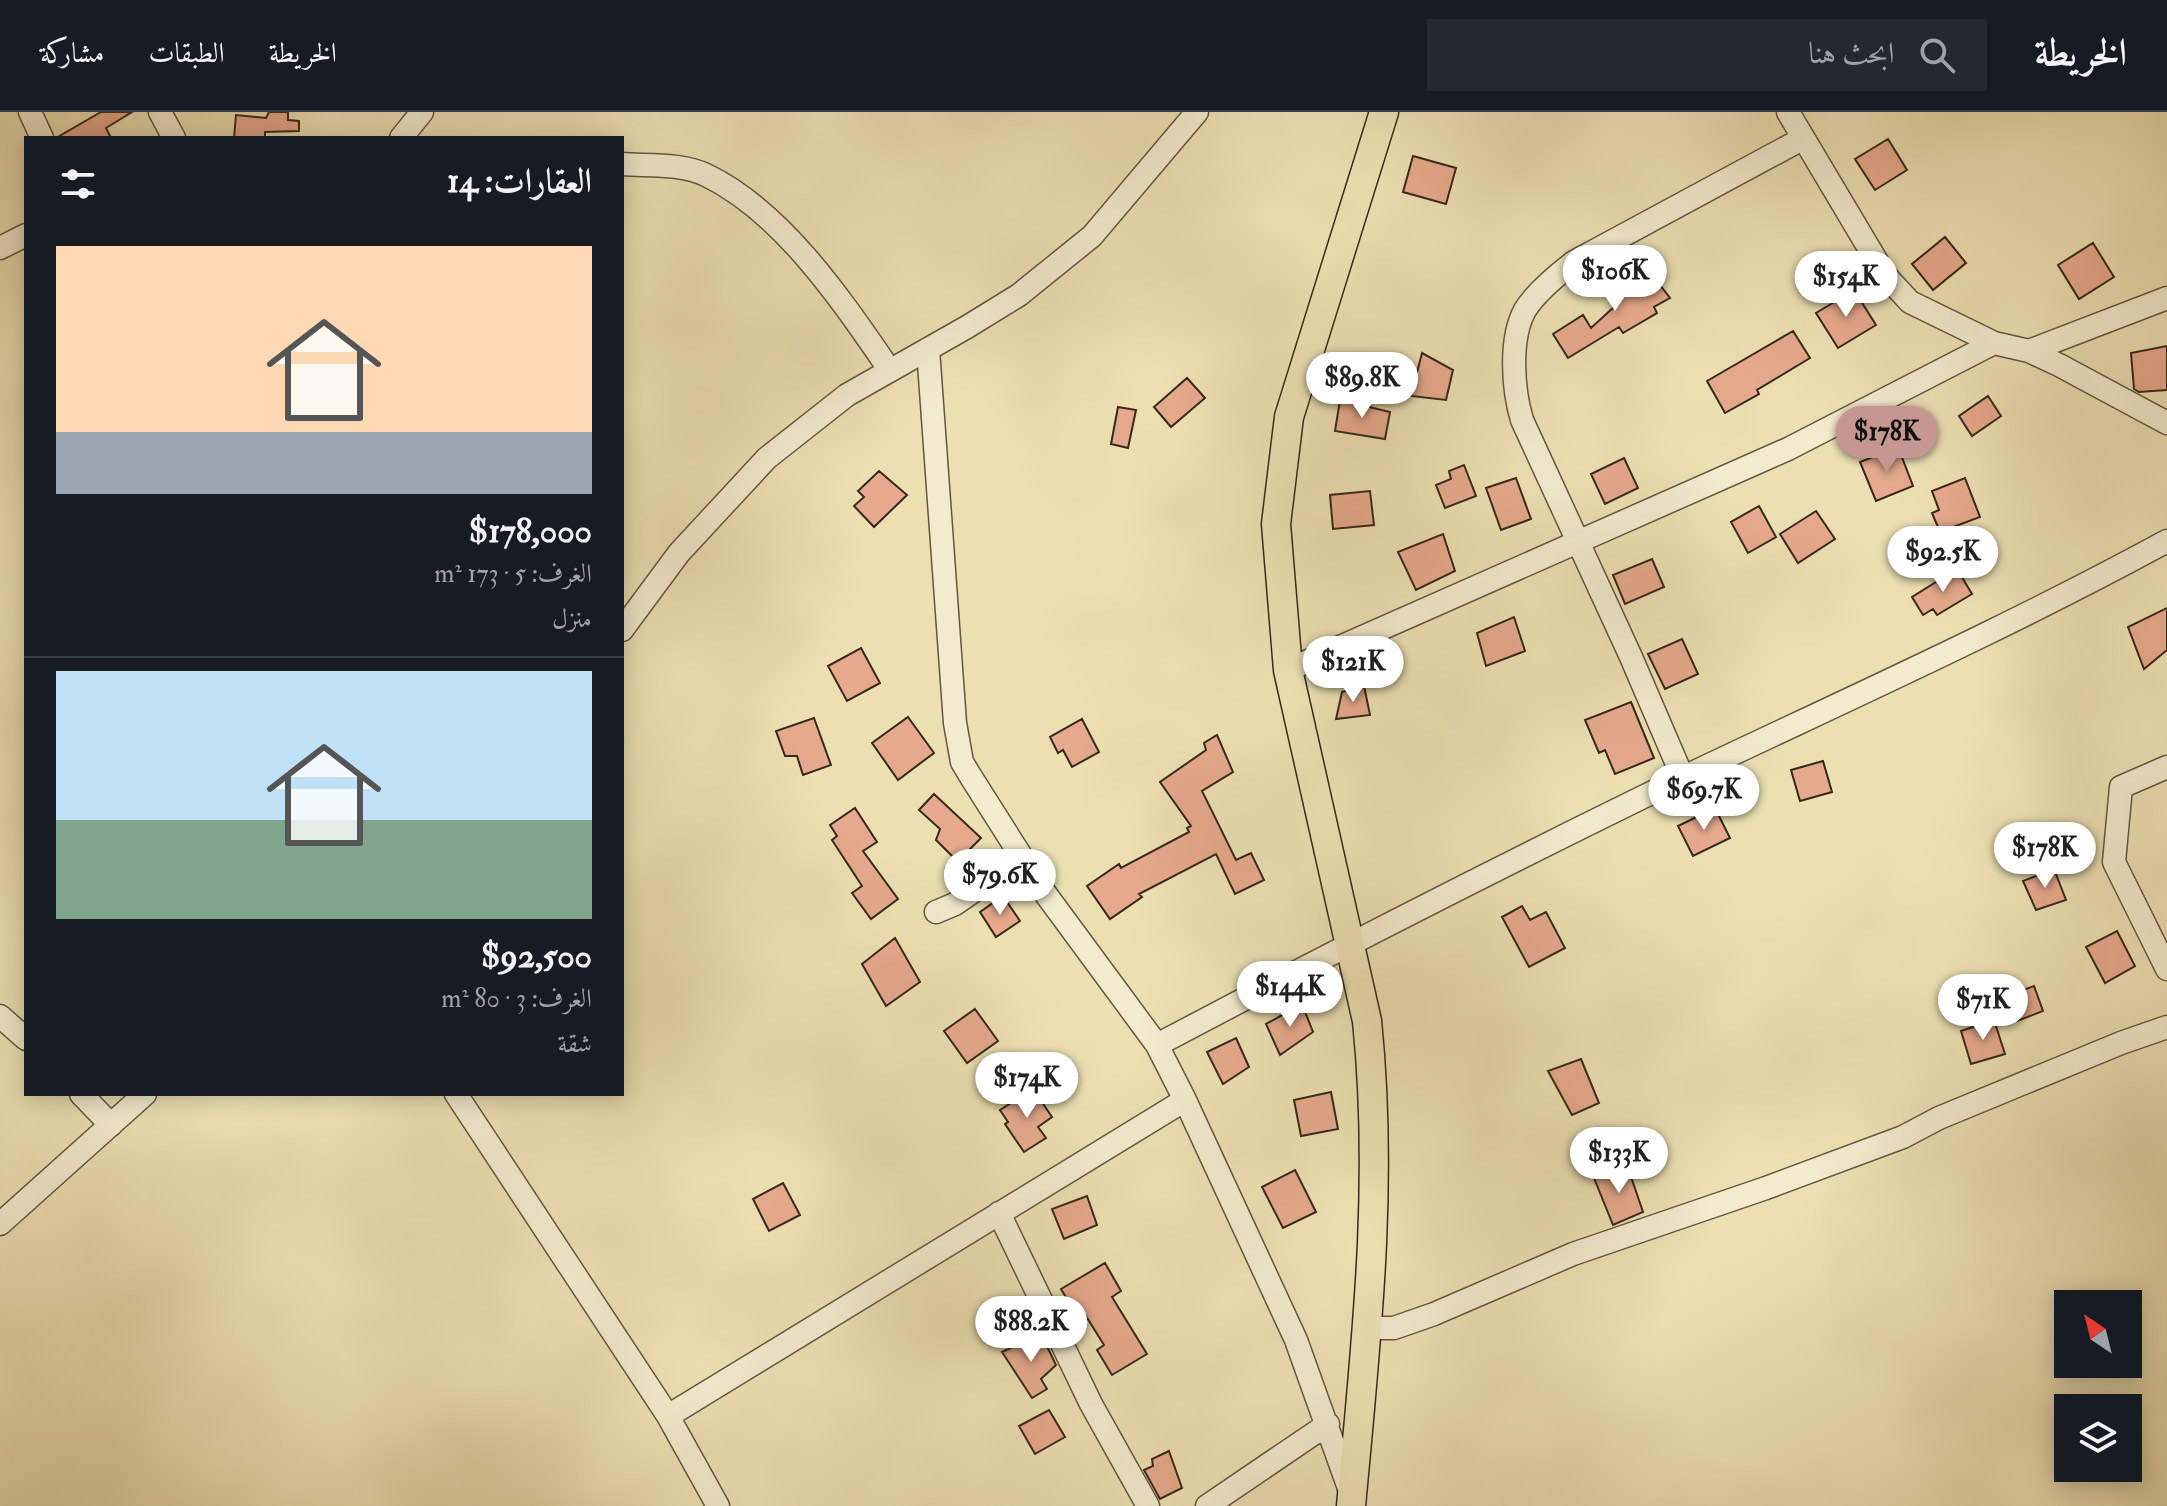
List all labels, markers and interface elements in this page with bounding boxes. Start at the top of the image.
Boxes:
search box [1427,19,1987,91]
text: الخريطة [2035,29,2127,77]
icon: search [1915,33,1959,77]
text: ابحث هنا [1808,35,1895,72]
text: مشاركة [40,36,104,71]
text: الطبقات [148,36,225,71]
text: الخريطة [269,36,337,71]
text: العقارات: 14 [447,160,592,203]
icon: filters [56,162,100,206]
pin: $106K [1559,245,1671,313]
pin: $154K [1790,251,1902,319]
text: $106K [1581,255,1649,287]
text: $154K [1813,261,1879,293]
icon: home [252,298,396,442]
pin: $89.8K [1297,352,1427,420]
text: $89.8K [1324,362,1400,394]
pin: $178K [1831,406,1943,474]
text: $178K [1854,416,1920,448]
text: $178,000 [469,510,592,553]
pin: $92.5K [1878,526,2008,594]
text: $92.5K [1905,536,1981,568]
text: الغرف: 5 · 173 m² [434,558,592,590]
text: منزل [552,603,592,635]
pin: $121K [1297,636,1409,704]
text: $121K [1321,646,1385,678]
icon: home [252,723,396,867]
pin: $69.7K [1639,764,1769,832]
text: $69.7K [1666,774,1742,806]
pin: $178K [1989,822,2101,890]
text: $178K [2012,832,2078,864]
pin: $79.6K [935,849,1065,917]
text: $79.6K [962,859,1038,891]
text: $92,500 [481,935,592,978]
pin: $144K [1234,961,1346,1029]
text: $144K [1255,971,1325,1003]
pin: $71K [1936,974,2030,1042]
text: الغرف: 3 · 80 m² [441,983,592,1015]
text: $71K [1956,984,2010,1016]
text: شقة [558,1028,592,1060]
pin: $174K [971,1052,1083,1120]
text: $174K [993,1062,1061,1094]
pin: $133K [1563,1127,1675,1195]
text: $133K [1588,1137,1650,1169]
north arrow [2054,1290,2142,1378]
map controls [2054,1290,2142,1482]
pin: $88.2K [966,1296,1096,1364]
text: $88.2K [993,1306,1069,1338]
button: layers [2054,1394,2142,1482]

